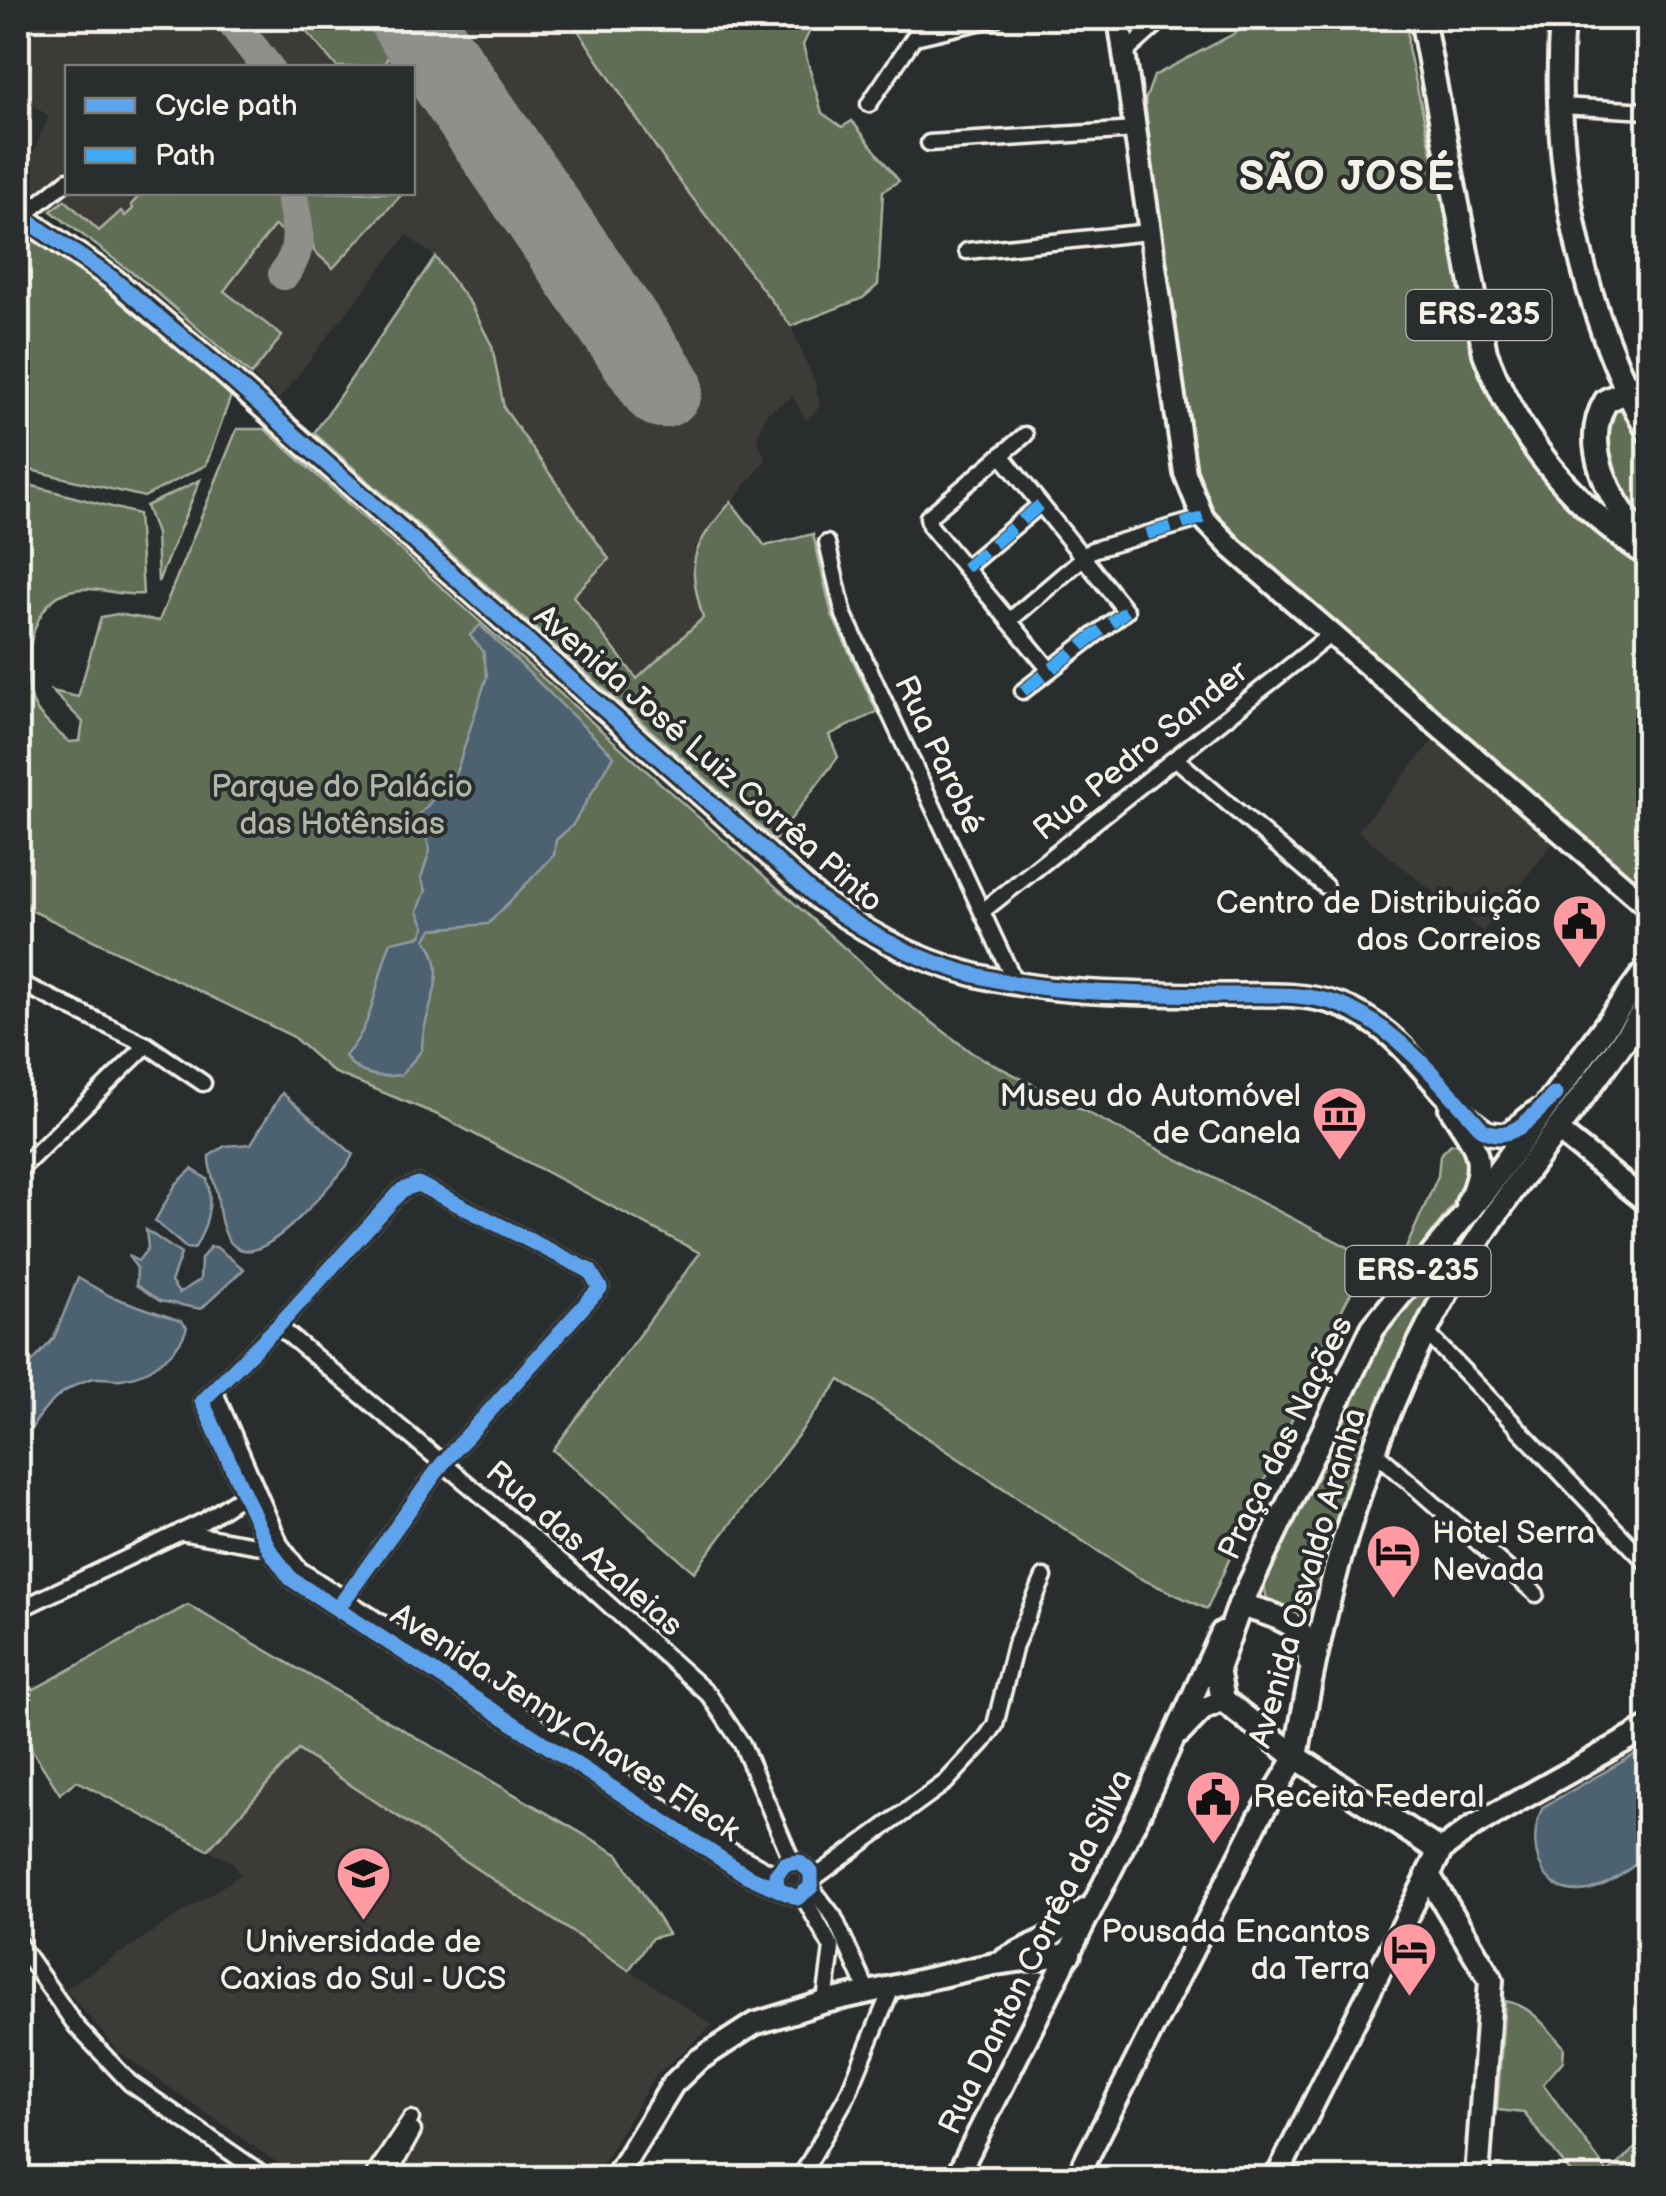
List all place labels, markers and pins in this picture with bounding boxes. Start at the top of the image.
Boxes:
place label: Centro de Distribuição dos Correios [1216,884,1541,960]
public building icon: Centro de Distribuição dos Correios [1550,891,1610,970]
place label: Museu do Automóvel de Canela [999,1077,1301,1153]
museum icon: Museu do Automóvel de Canela [1310,1084,1370,1163]
place label: Hotel Serra Nevada [1432,1514,1595,1590]
hotel icon: Hotel Serra Nevada [1363,1521,1423,1600]
public building icon: Receita Federal [1184,1767,1244,1846]
place label: Receita Federal [1253,1778,1484,1817]
school or university icon: Universidade de Caxias do Sul - UCS [333,1843,393,1922]
place label: Pousada Encantos da Terra [1101,1913,1370,1989]
hotel icon: Pousada Encantos da Terra [1379,1920,1439,1999]
place label: Universidade de Caxias do Sul - UCS [220,1923,506,1999]

